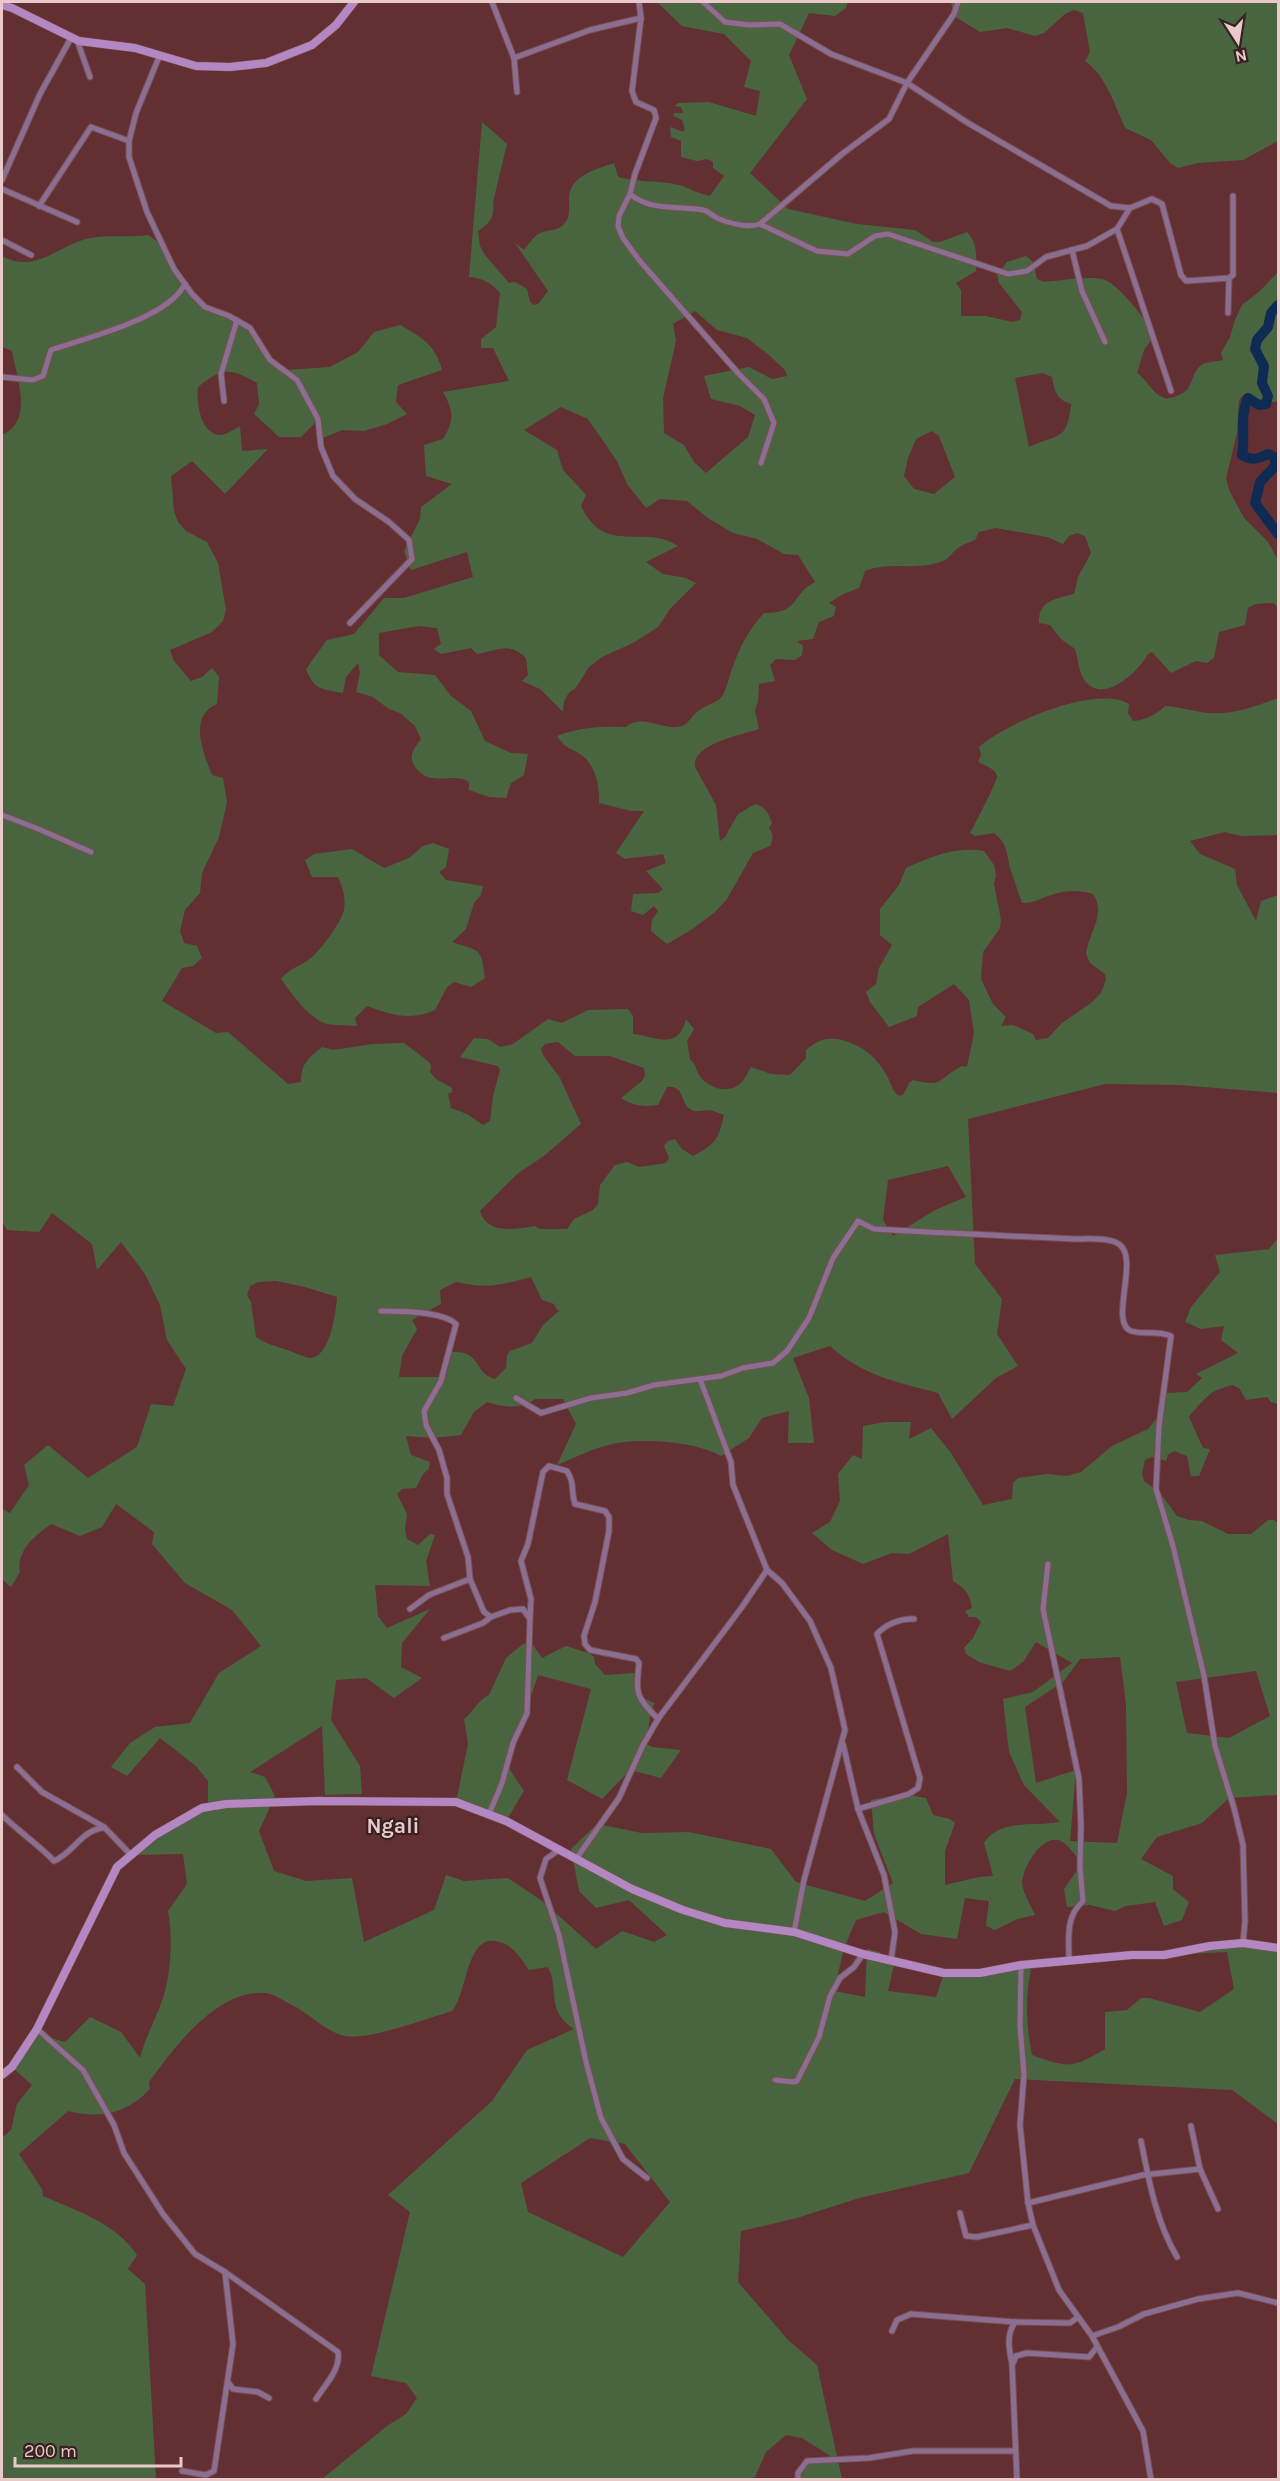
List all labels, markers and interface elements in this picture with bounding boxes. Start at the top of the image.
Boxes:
north arrow [1208,12,1268,72]
text: N [1233,46,1249,67]
district label: Ngali [367,1814,419,1838]
scale bar [15,2430,182,2468]
text: 200 m [24,2440,77,2462]

